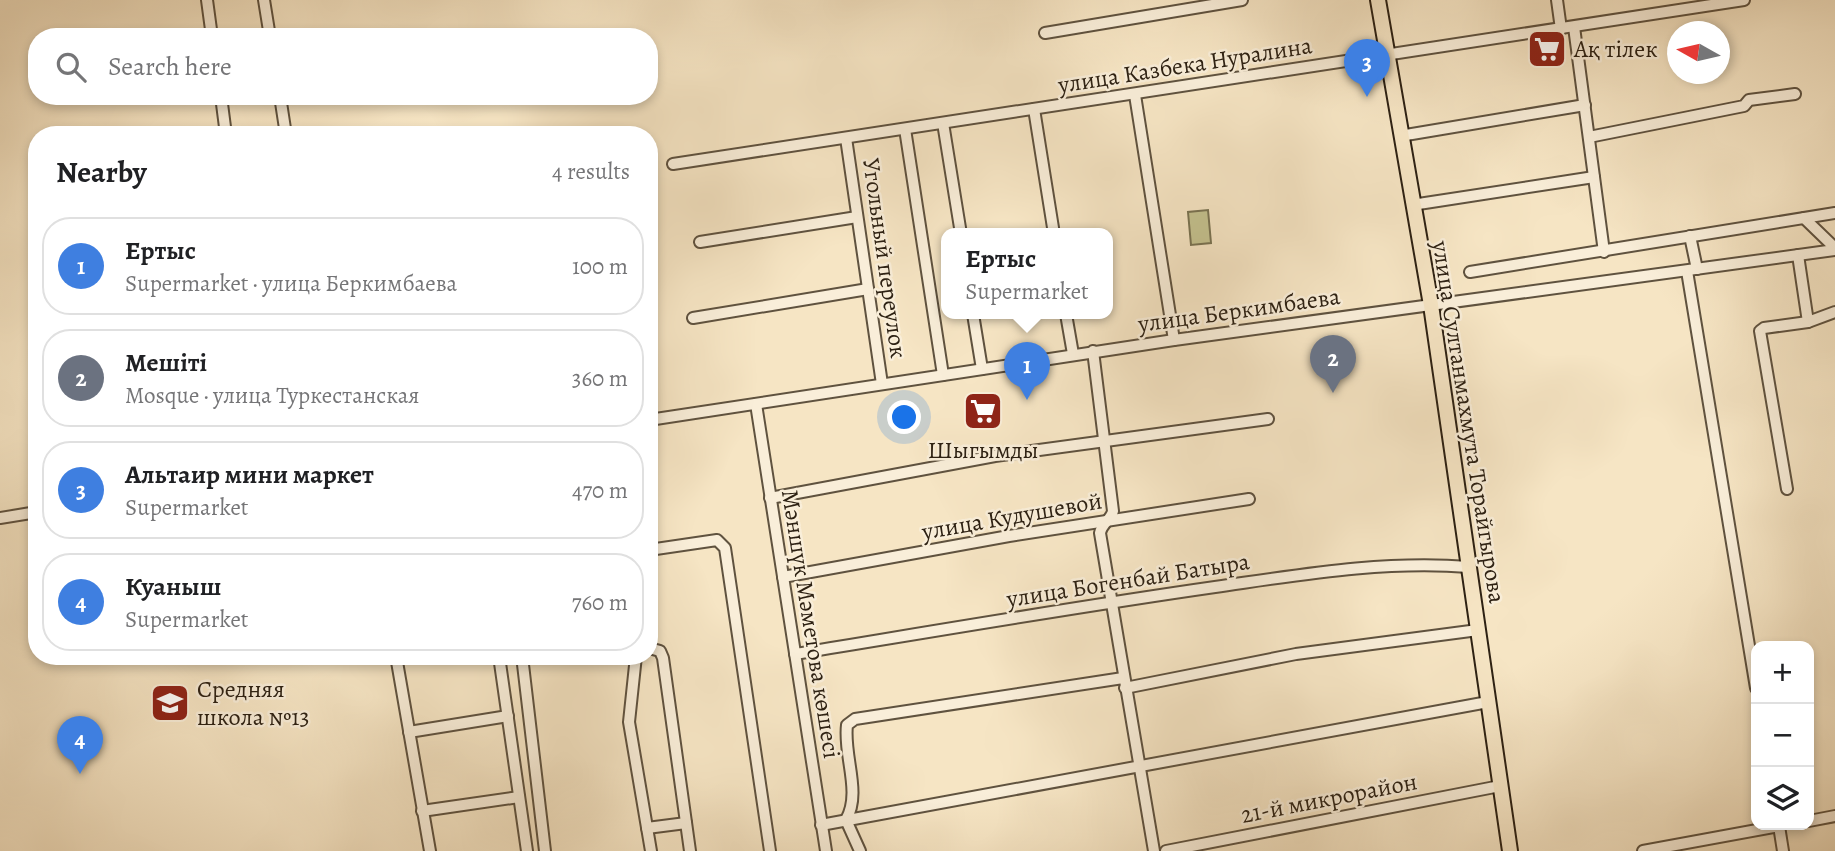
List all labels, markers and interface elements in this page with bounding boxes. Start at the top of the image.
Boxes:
north arrow [1667,21,1730,84]
search box [28,28,658,105]
supermarket icon: Ақ тілек [1526,28,1568,70]
street label: улица Казбека Нуралина [1055,29,1314,101]
place label: Ақ тілек [1573,33,1658,65]
pin: 3 [1344,39,1390,97]
icon: search [52,48,90,86]
text: Search here [108,49,232,84]
text: Nearby [56,152,147,192]
text: 4 results [552,156,630,187]
street label: Угольный переулок [855,156,915,360]
popup [941,228,1113,319]
text: Ертыс [125,233,196,268]
street label: улица Султанмахмута Торайгырова [1424,238,1513,605]
text: Ертыс [965,241,1036,276]
text: 1 [77,251,85,282]
text: 100 m [572,251,628,282]
text: Supermarket · улица Беркимбаева [125,268,457,299]
text: Supermarket [965,276,1089,307]
street label: улица Беркимбаева [1135,280,1342,340]
pin: 2 [1310,335,1356,393]
pin: 1 [1004,342,1050,400]
text: Мешіті [125,345,207,380]
text: 2 [75,363,87,394]
text: 360 m [572,363,628,394]
text: Mosque · улица Туркестанская [125,380,419,411]
supermarket icon: Шыгымды [962,390,1004,432]
your location [887,400,921,434]
place label: Шыгымды [927,434,1039,466]
text: Альтаир мини маркет [125,457,374,492]
text: 3 [76,475,86,506]
text: 470 m [572,475,628,506]
street label: улица Кудушевой [918,484,1105,548]
street label: Мәншүк Мәметова көшесі [774,487,848,761]
text: Supermarket [125,492,248,523]
street label: улица Богенбай Батыра [1003,545,1252,615]
text: Куаныш [125,569,221,604]
text: 4 [76,587,86,618]
text: 760 m [572,587,628,618]
text: Supermarket [125,604,248,635]
map controls [1751,641,1814,830]
button: + [1751,641,1814,704]
place label: Средняя школа №13 [197,673,310,733]
school or university icon: Средняя школа №13 [149,682,191,724]
button: − [1751,704,1814,767]
pin: 4 [57,716,103,774]
street label: 21-й микрорайон [1238,765,1420,831]
button: layers [1751,767,1814,830]

